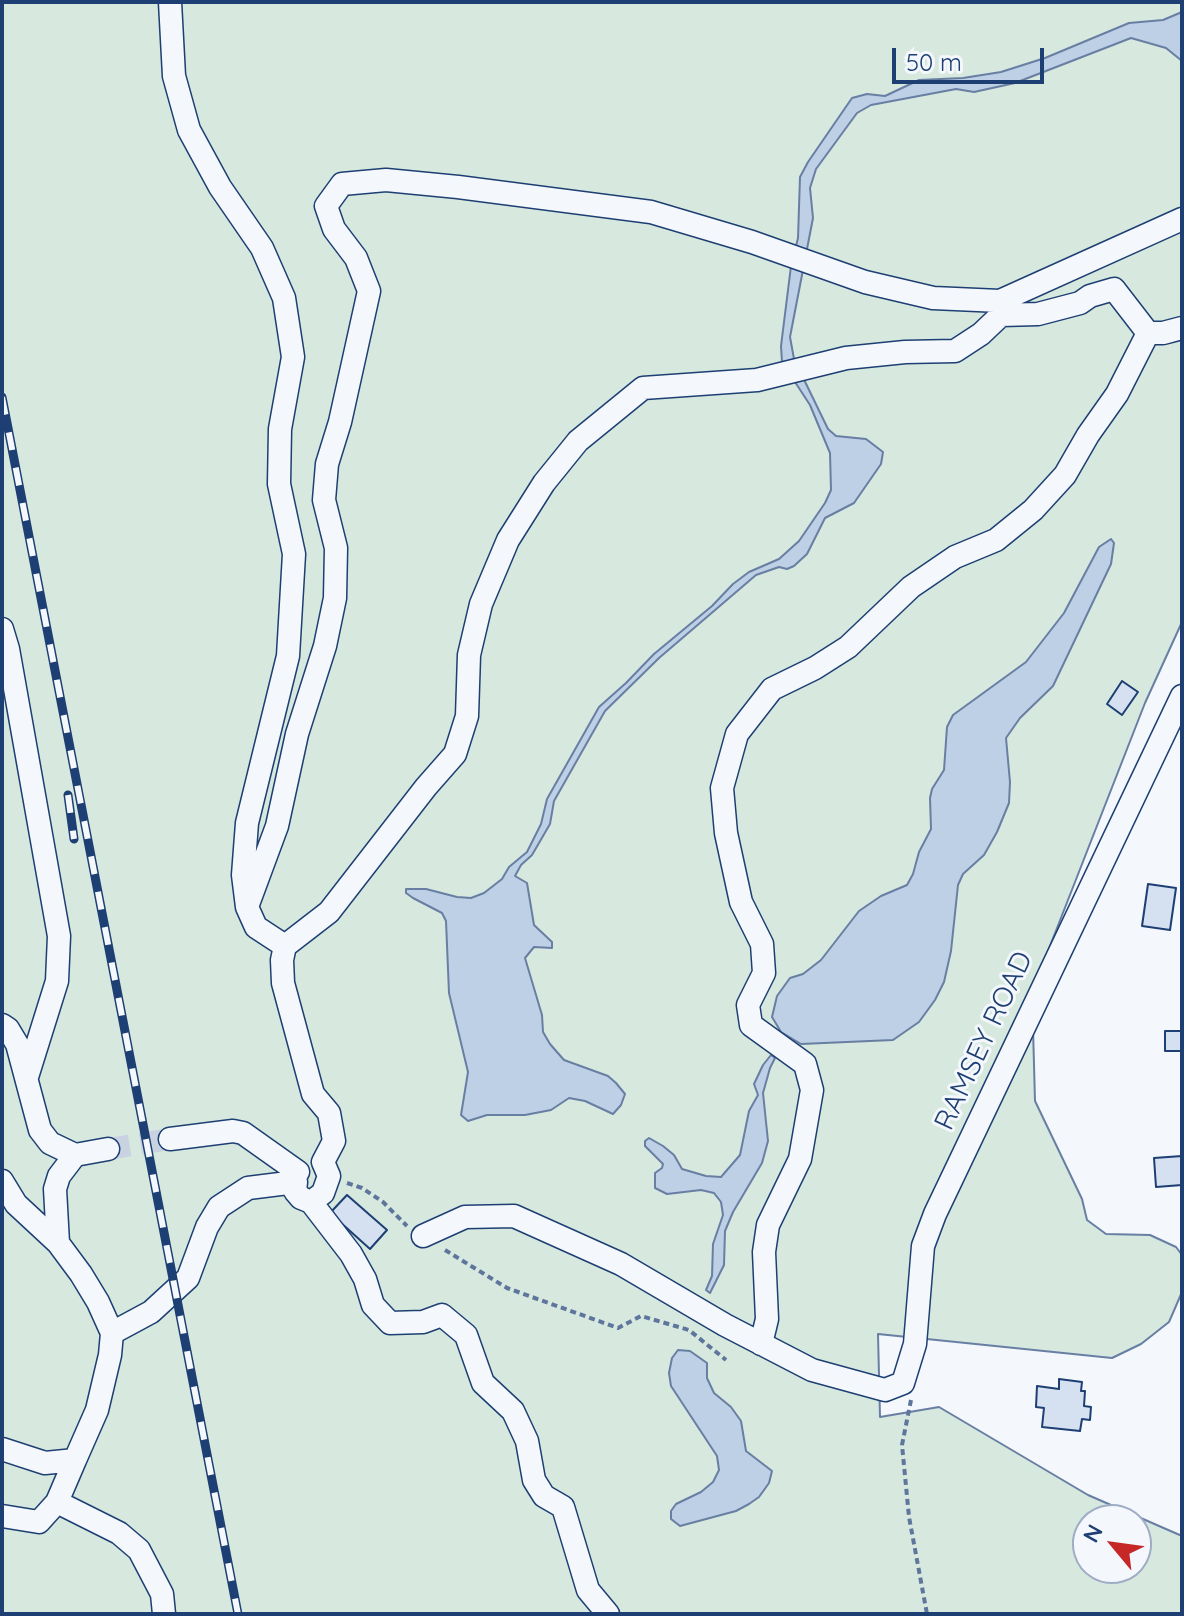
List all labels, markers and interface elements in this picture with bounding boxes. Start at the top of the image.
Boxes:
scale bar [896,32,1048,82]
text: 50 m [906,47,962,77]
street label: RAMSEY ROAD [928,946,1040,1136]
north arrow [1072,1504,1152,1584]
text: N [1077,1519,1109,1547]

